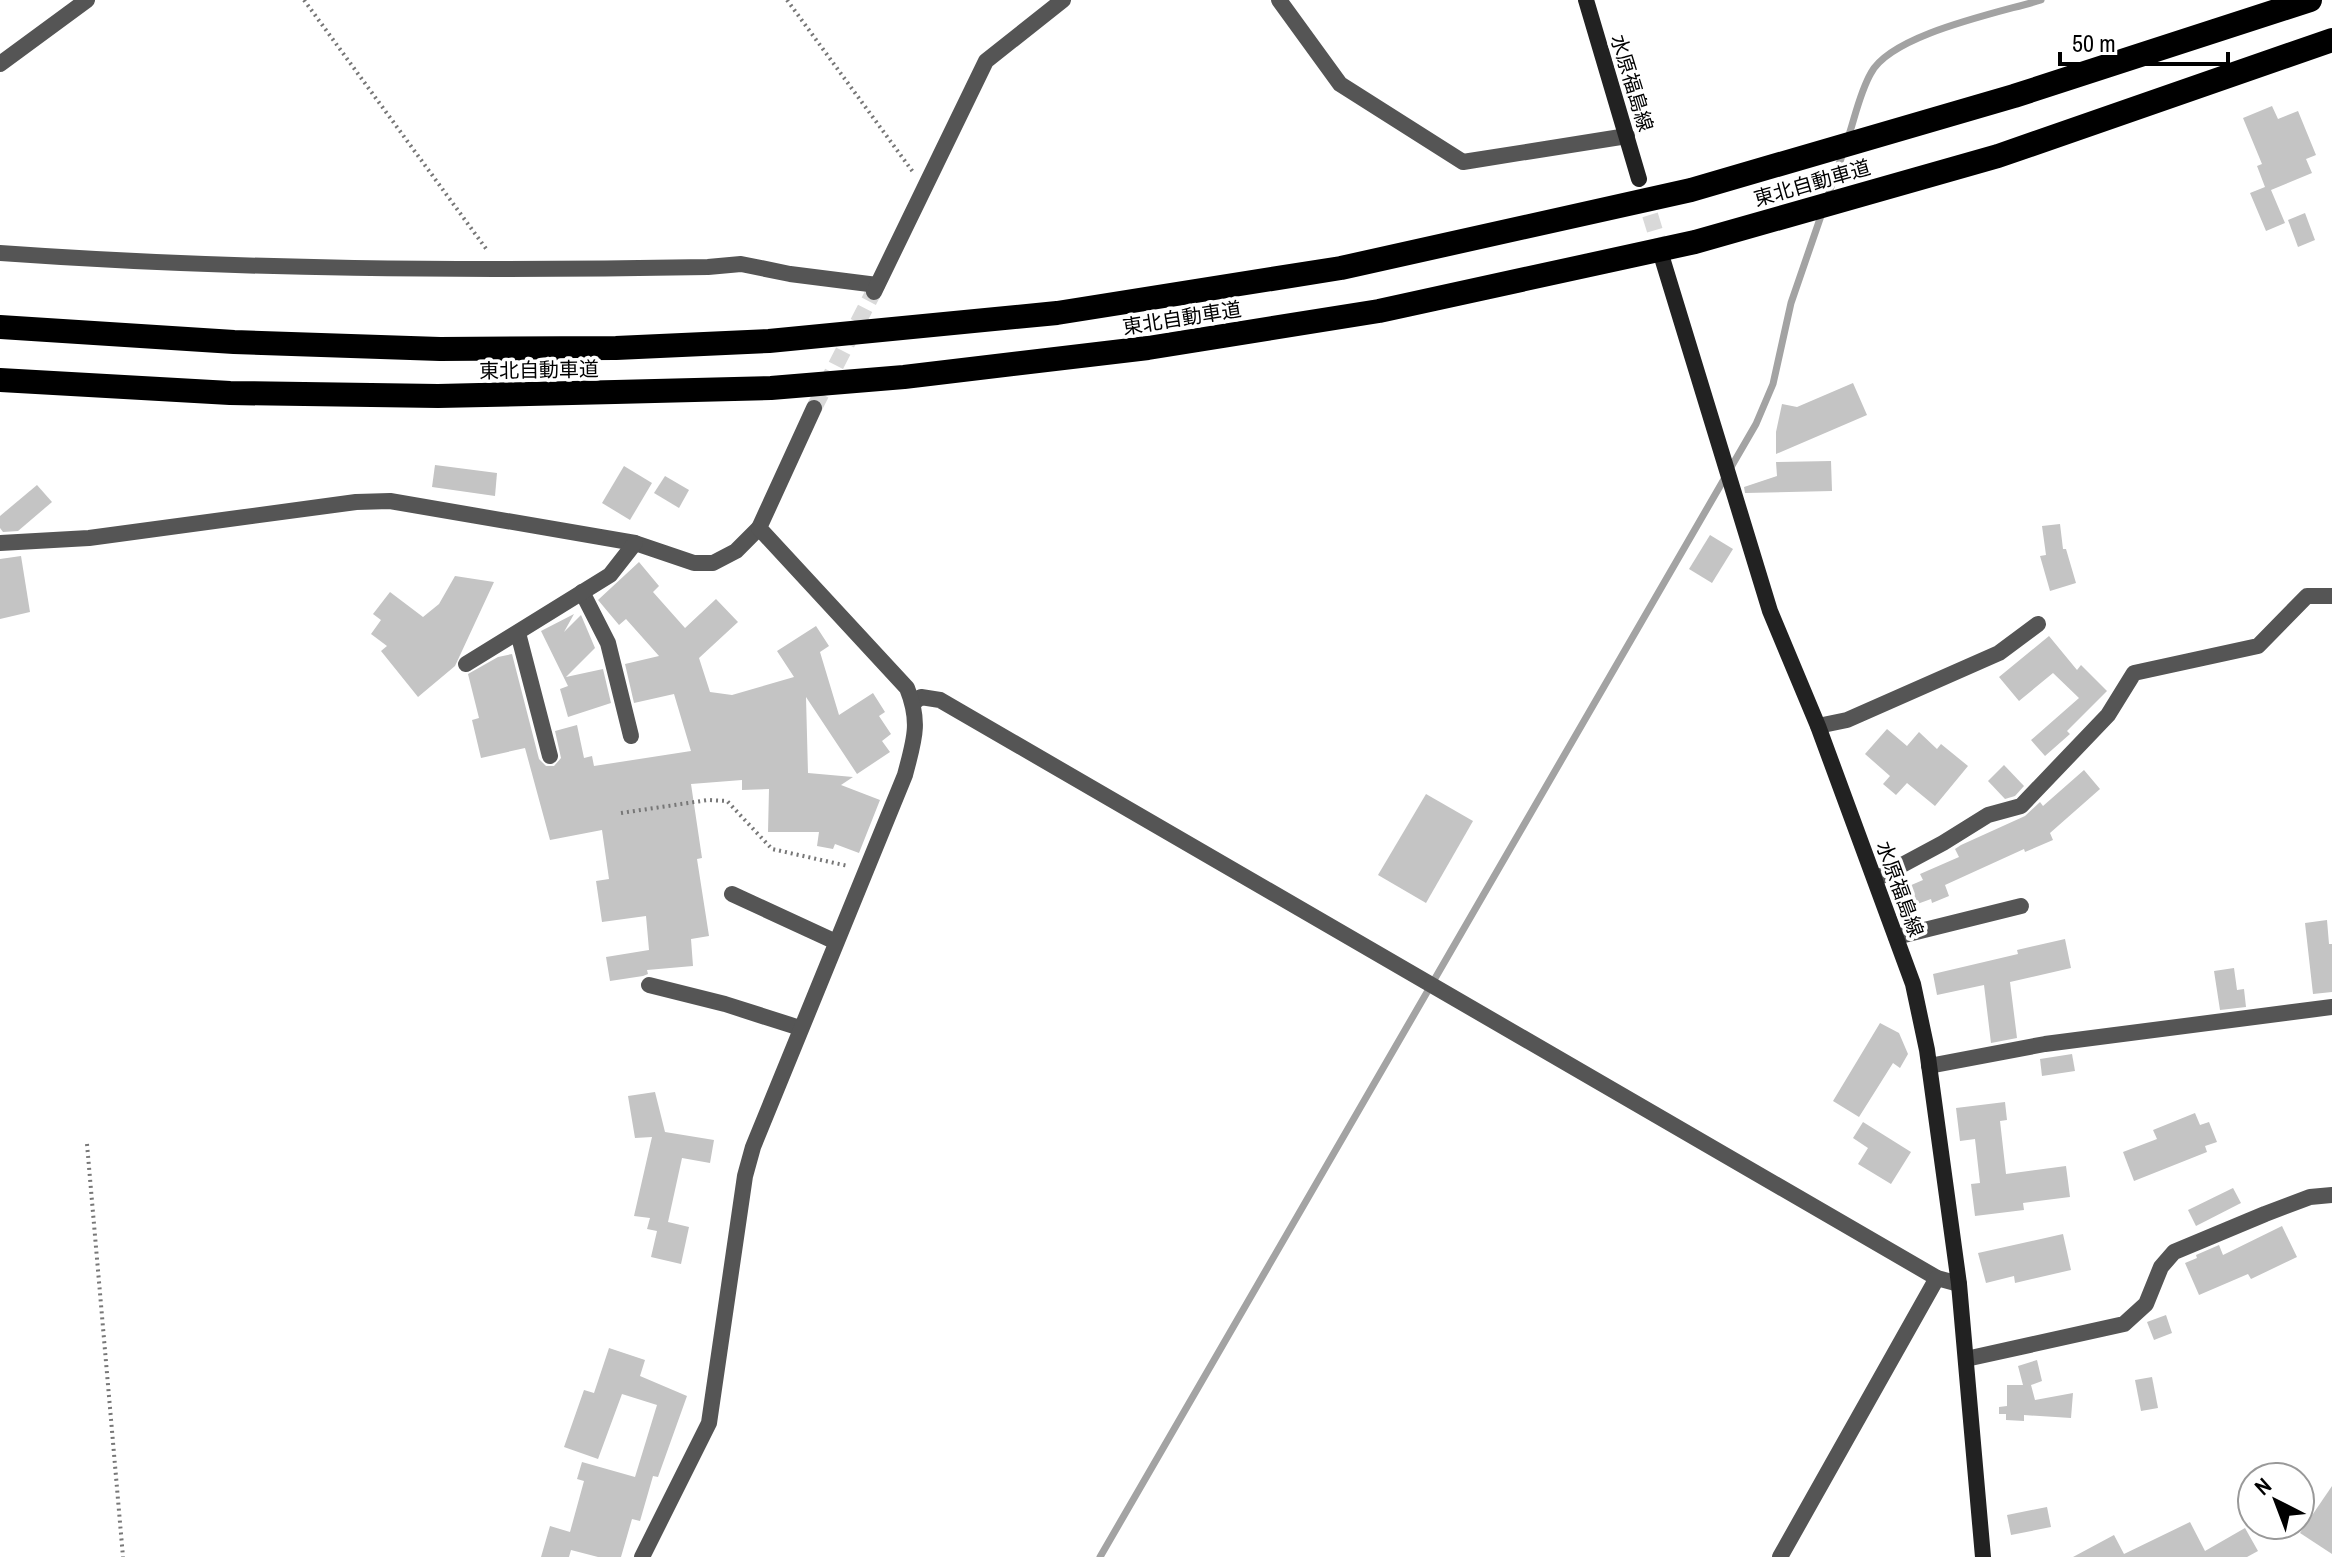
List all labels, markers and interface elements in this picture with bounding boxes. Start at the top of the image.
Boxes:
scale bar [2060,16,2228,66]
text: 50 m [2072,27,2116,59]
street label: 水原福島線 [1605,31,1660,135]
street label: 東北自動車道 [1750,153,1873,212]
street label: 東北自動車道 [1121,295,1243,340]
street label: 東北自動車道 [479,355,599,384]
street label: 水原福島線 [1871,837,1930,940]
north arrow [2236,1461,2316,1541]
text: N [2248,1471,2277,1502]

